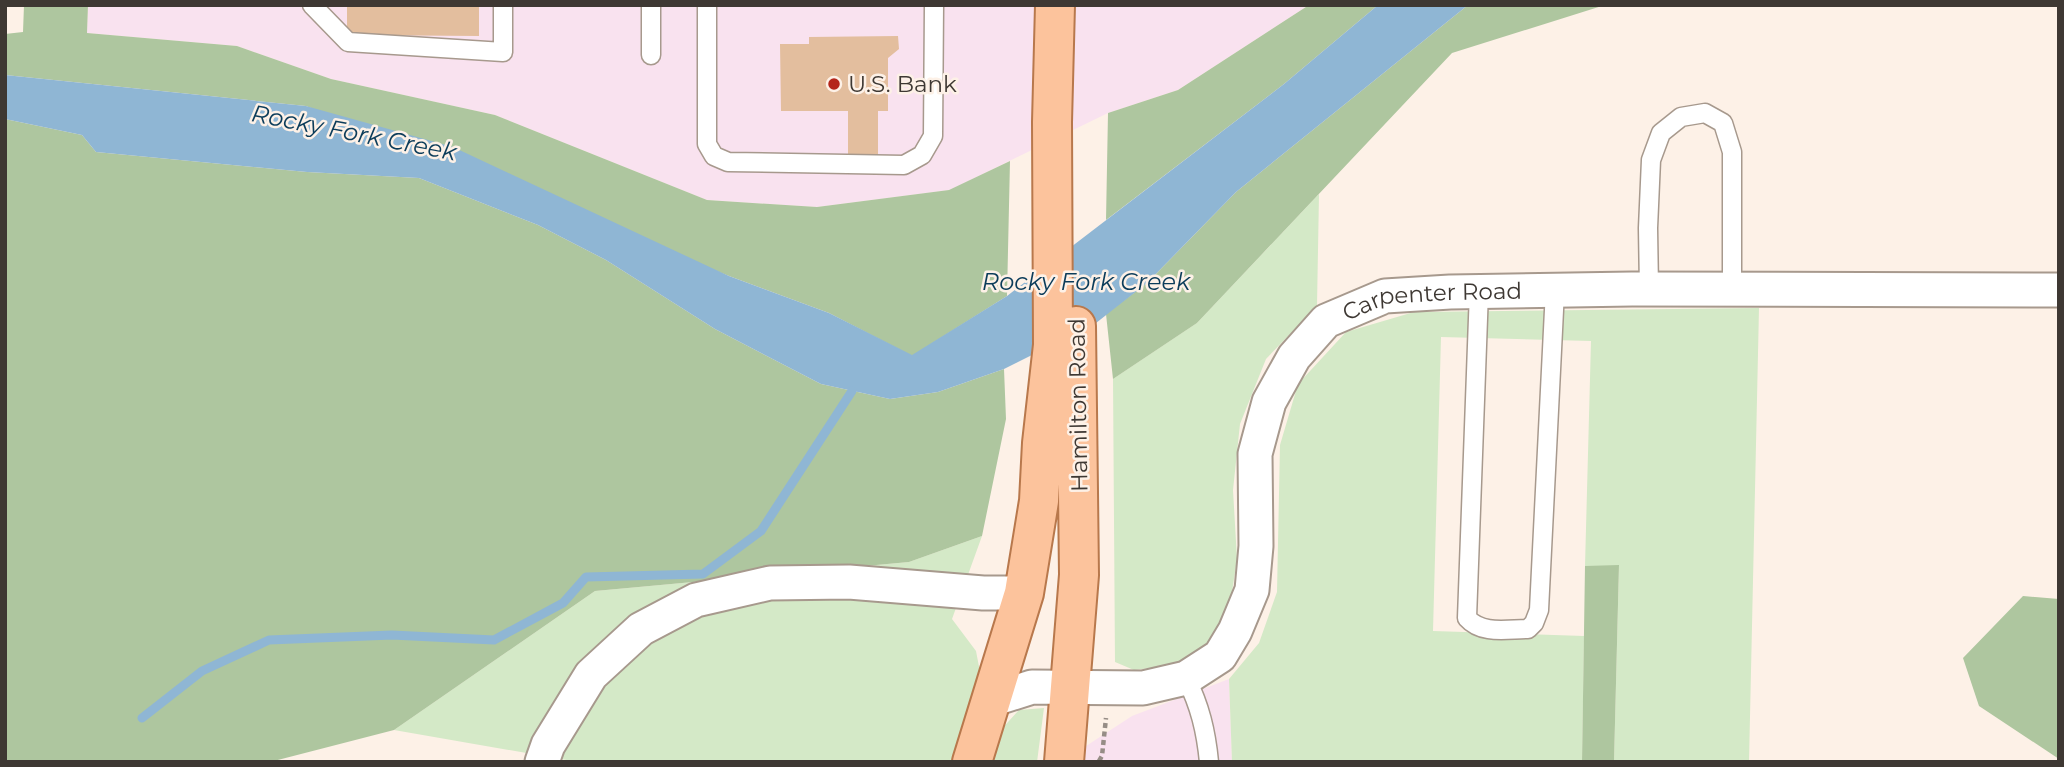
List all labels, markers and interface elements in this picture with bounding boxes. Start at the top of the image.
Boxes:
place label: U.S. Bank [848,70,957,98]
marker: U.S. Bank [826,76,842,92]
water label: Rocky Fork Creek [249,98,461,167]
water label: Rocky Fork Creek [982,267,1192,296]
street label: Carpenter Road [1338,277,1522,326]
street label: Hamilton Road [1062,318,1094,492]

